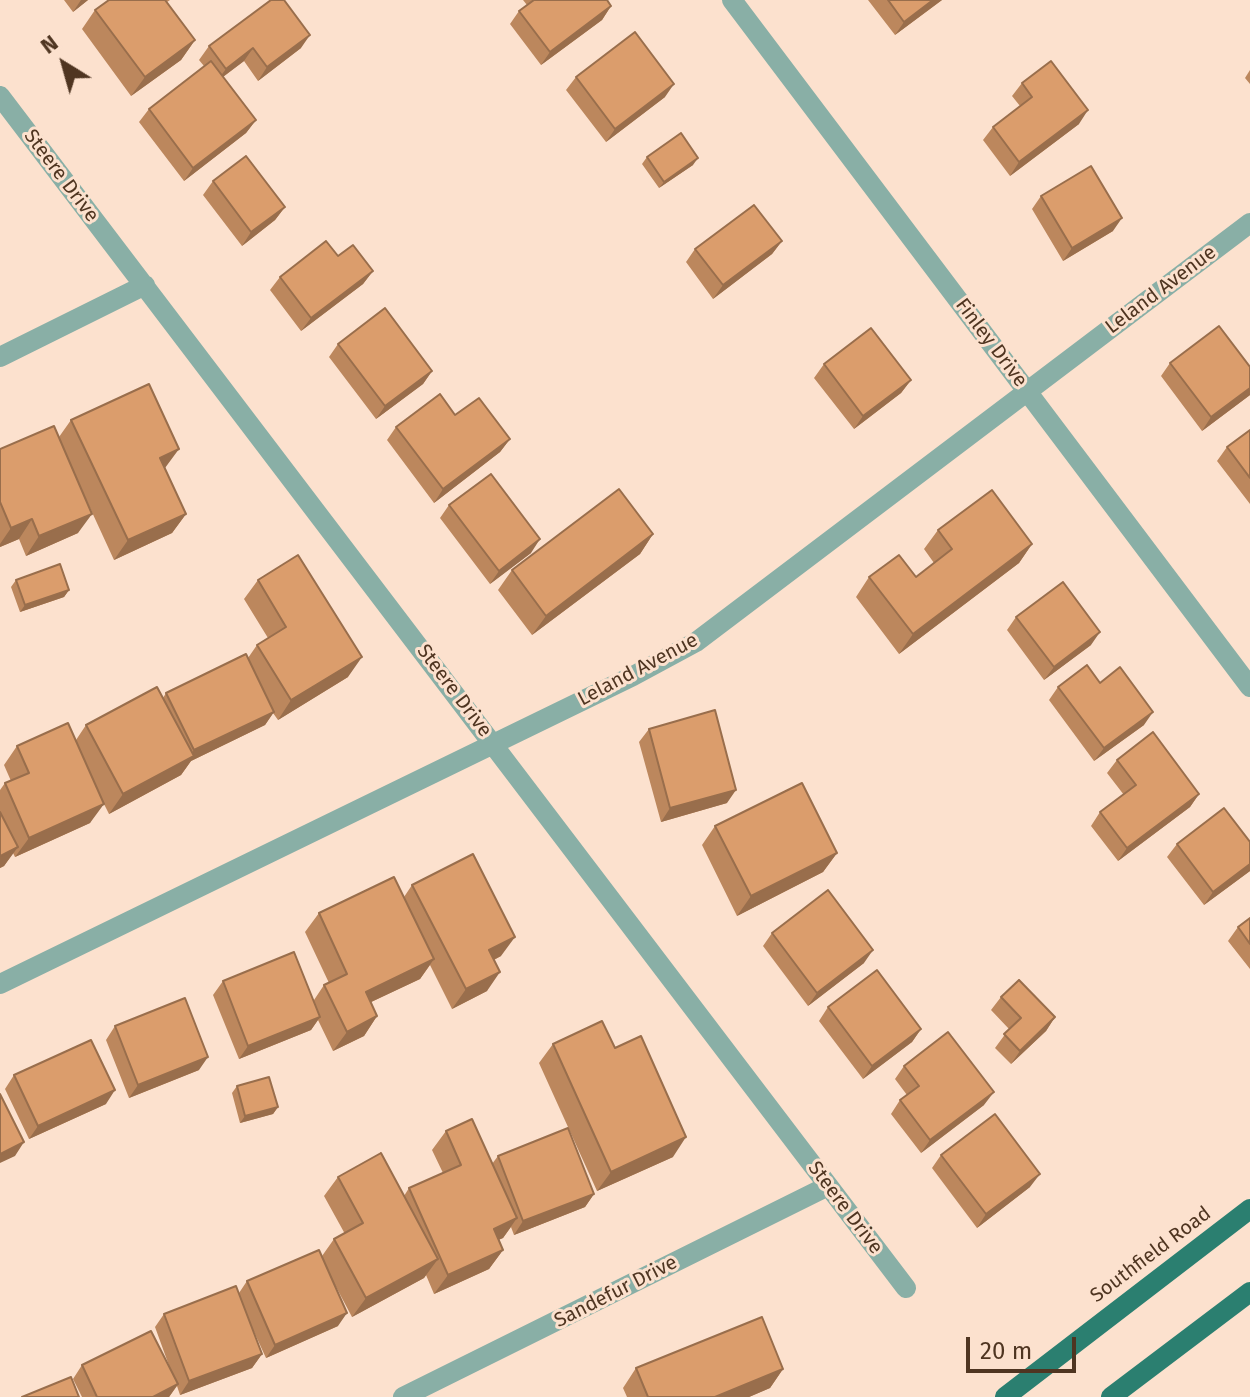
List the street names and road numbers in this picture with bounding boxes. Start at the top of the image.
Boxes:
street label: Steere Drive [18,125,104,227]
street label: Leland Avenue [1101,241,1221,339]
street label: Finley Drive [950,294,1032,392]
street label: Leland Avenue [574,628,702,712]
street label: Steere Drive [411,640,497,742]
street label: Steere Drive [802,1157,888,1259]
street label: Southfield Road [1086,1202,1216,1308]
street label: Sandefur Drive [551,1251,681,1333]

